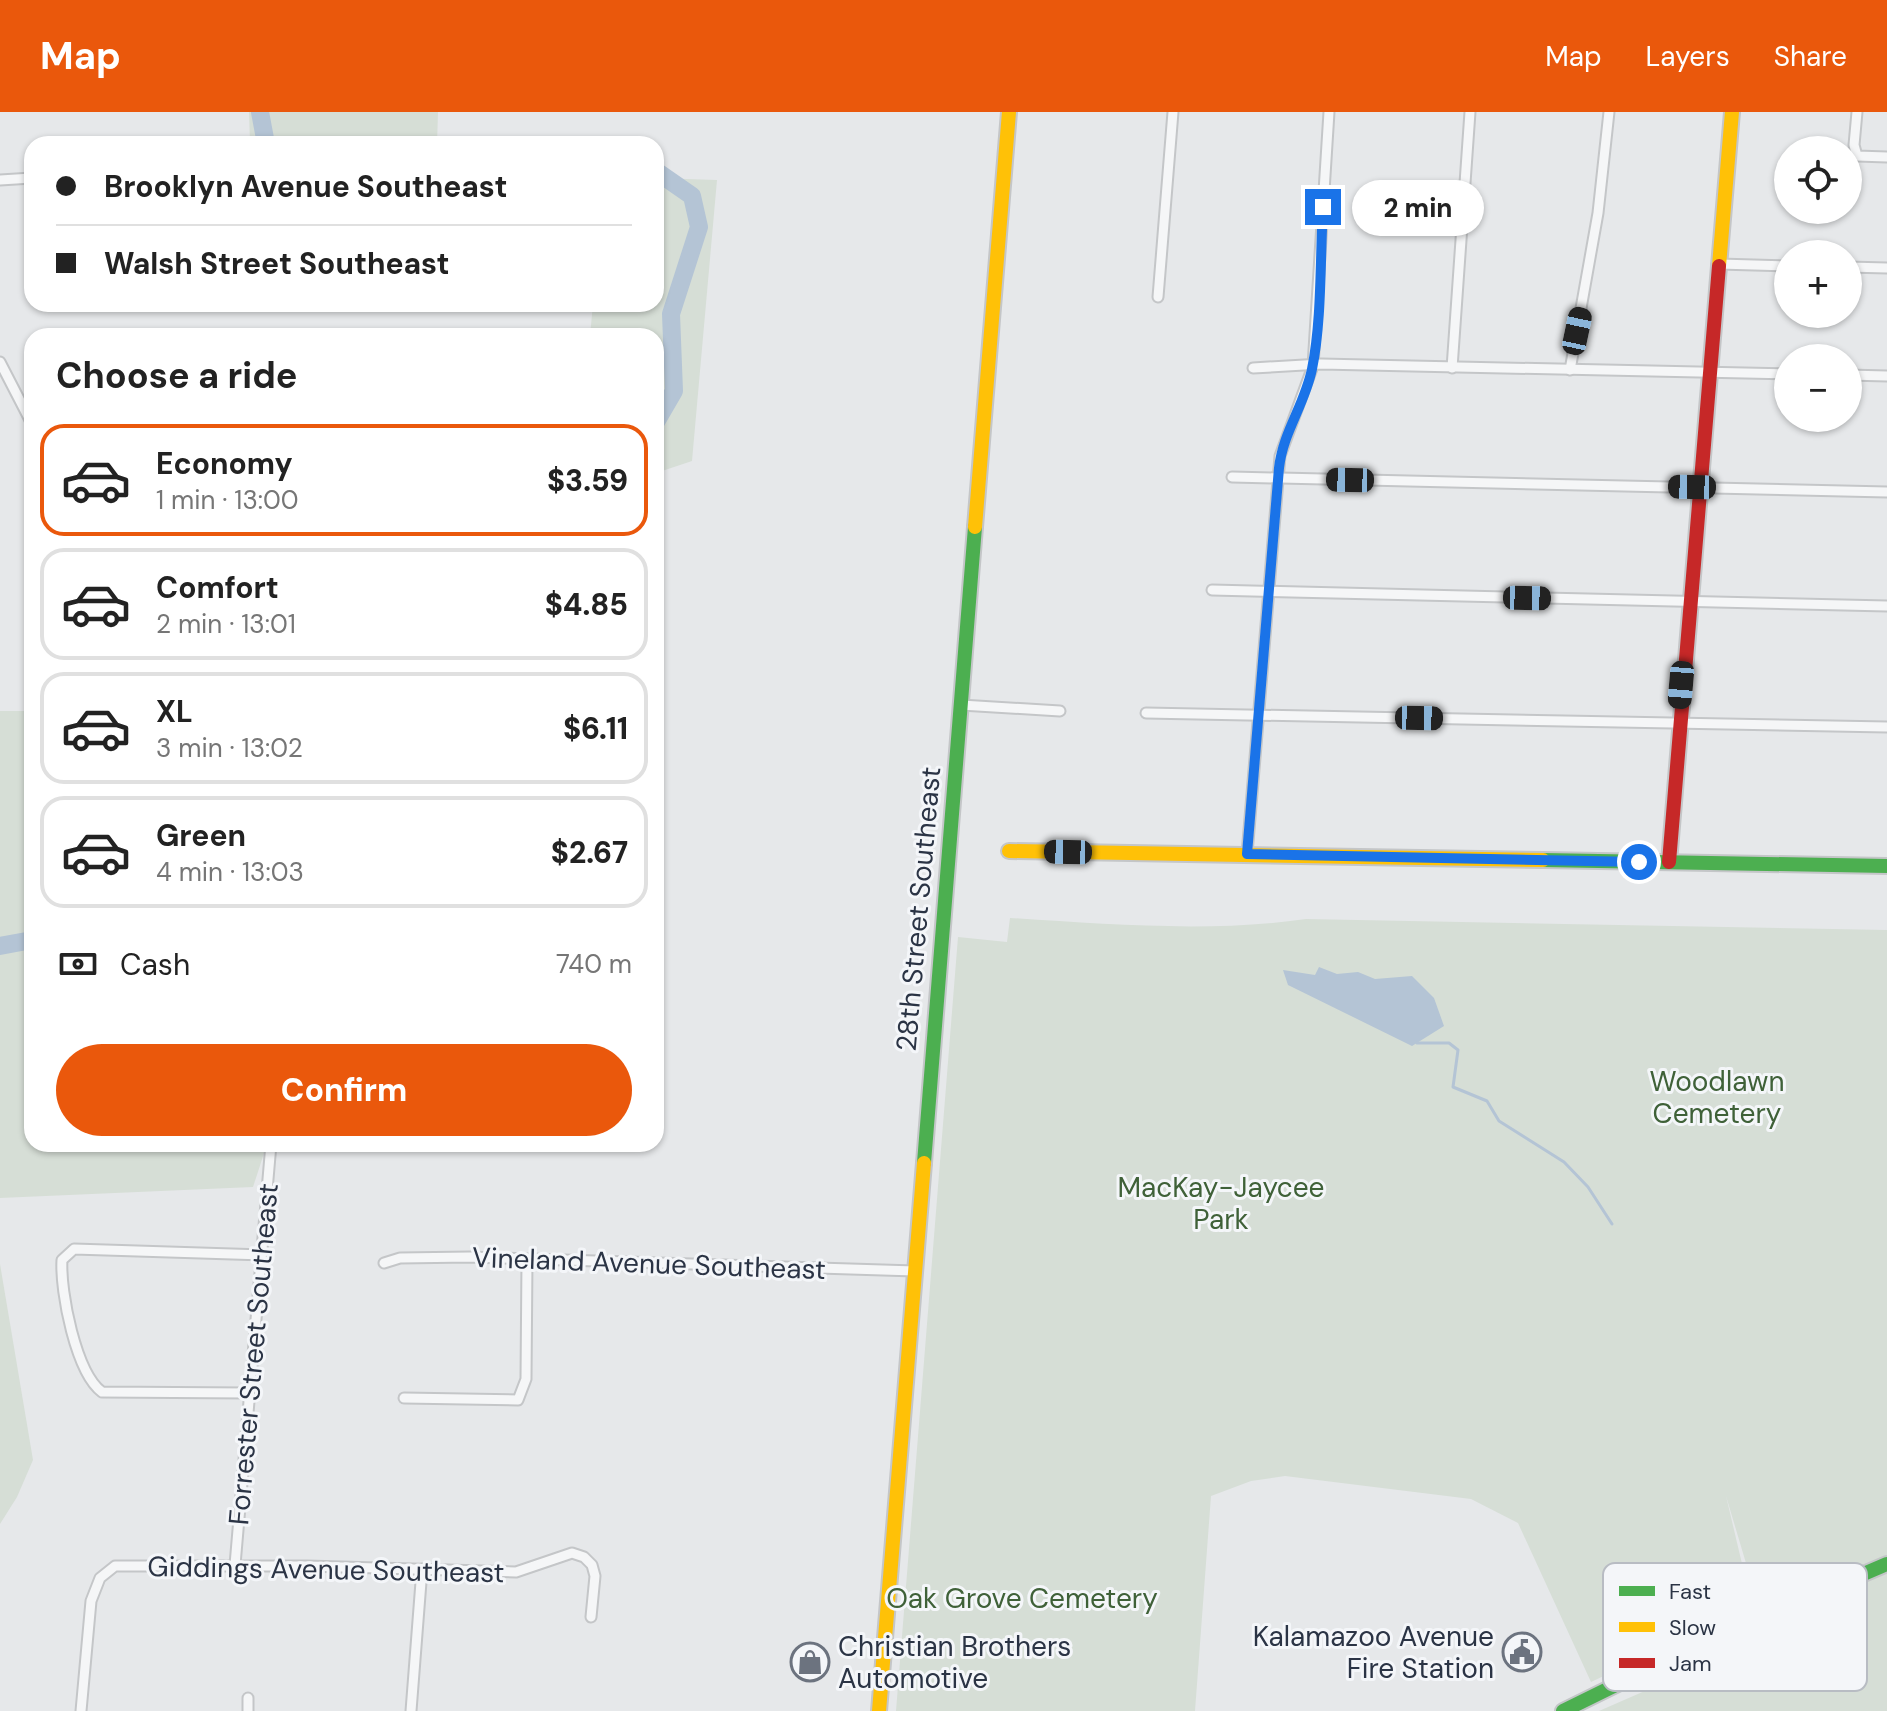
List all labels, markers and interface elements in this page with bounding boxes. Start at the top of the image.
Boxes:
text: Map [40,31,121,81]
text: Map [1545,38,1602,75]
text: Layers [1646,38,1730,75]
text: Share [1774,38,1847,75]
map controls [1774,136,1862,432]
button: locate [1774,136,1862,224]
text: Brooklyn Avenue Southeast [104,167,507,206]
callout: 2 min [1351,179,1483,235]
route end [1305,189,1341,225]
text: 2 min [1383,191,1453,225]
button: + [1774,240,1862,328]
text: Walsh Street Southeast [104,244,450,283]
car [1560,305,1594,357]
button: − [1774,344,1862,432]
text: Choose a ride [56,352,297,399]
icon: car [60,444,132,516]
text: Economy [156,444,293,483]
text: $3.59 [547,461,628,500]
car [1326,468,1374,492]
car [1668,475,1716,499]
text: 1 min · 13:00 [156,483,299,517]
icon: car [60,568,132,640]
text: Comfort [156,568,279,607]
text: $4.85 [545,585,628,624]
car [1503,586,1551,610]
text: 2 min · 13:01 [156,607,296,641]
car [1667,660,1695,710]
icon: car [60,692,132,764]
text: XL [156,692,193,731]
car [1395,706,1443,730]
text: $6.11 [563,709,628,748]
text: 3 min · 13:02 [156,731,303,765]
street label: 28th Street Southeast [888,765,949,1053]
icon: car [60,816,132,888]
text: Green [156,816,246,855]
text: $2.67 [551,833,628,872]
car [1044,840,1092,864]
route start [1621,844,1657,880]
text: 4 min · 13:03 [156,855,304,889]
icon: cash [56,942,100,986]
text: Cash [120,945,190,984]
text: 740 m [556,947,632,981]
button: Confirm [56,1044,632,1136]
park label: Woodlawn Cemetery [1649,1063,1785,1132]
park label: MacKay-Jaycee Park [1118,1169,1324,1238]
street label: Forrester Street Southeast [220,1182,287,1527]
street label: Vineland Avenue Southeast [471,1239,827,1288]
street label: Giddings Avenue Southeast [147,1548,505,1591]
legend [1603,1563,1867,1691]
text: Fast [1669,1577,1711,1606]
park label: Oak Grove Cemetery [886,1580,1158,1617]
text: Slow [1669,1613,1716,1642]
place label: Kalamazoo Avenue Fire Station [1253,1618,1494,1687]
place label: Christian Brothers Automotive [838,1628,1071,1697]
public building icon: Kalamazoo Avenue Fire Station [1501,1631,1543,1673]
shop icon: Christian Brothers Automotive [789,1641,831,1683]
text: Jam [1669,1649,1712,1678]

